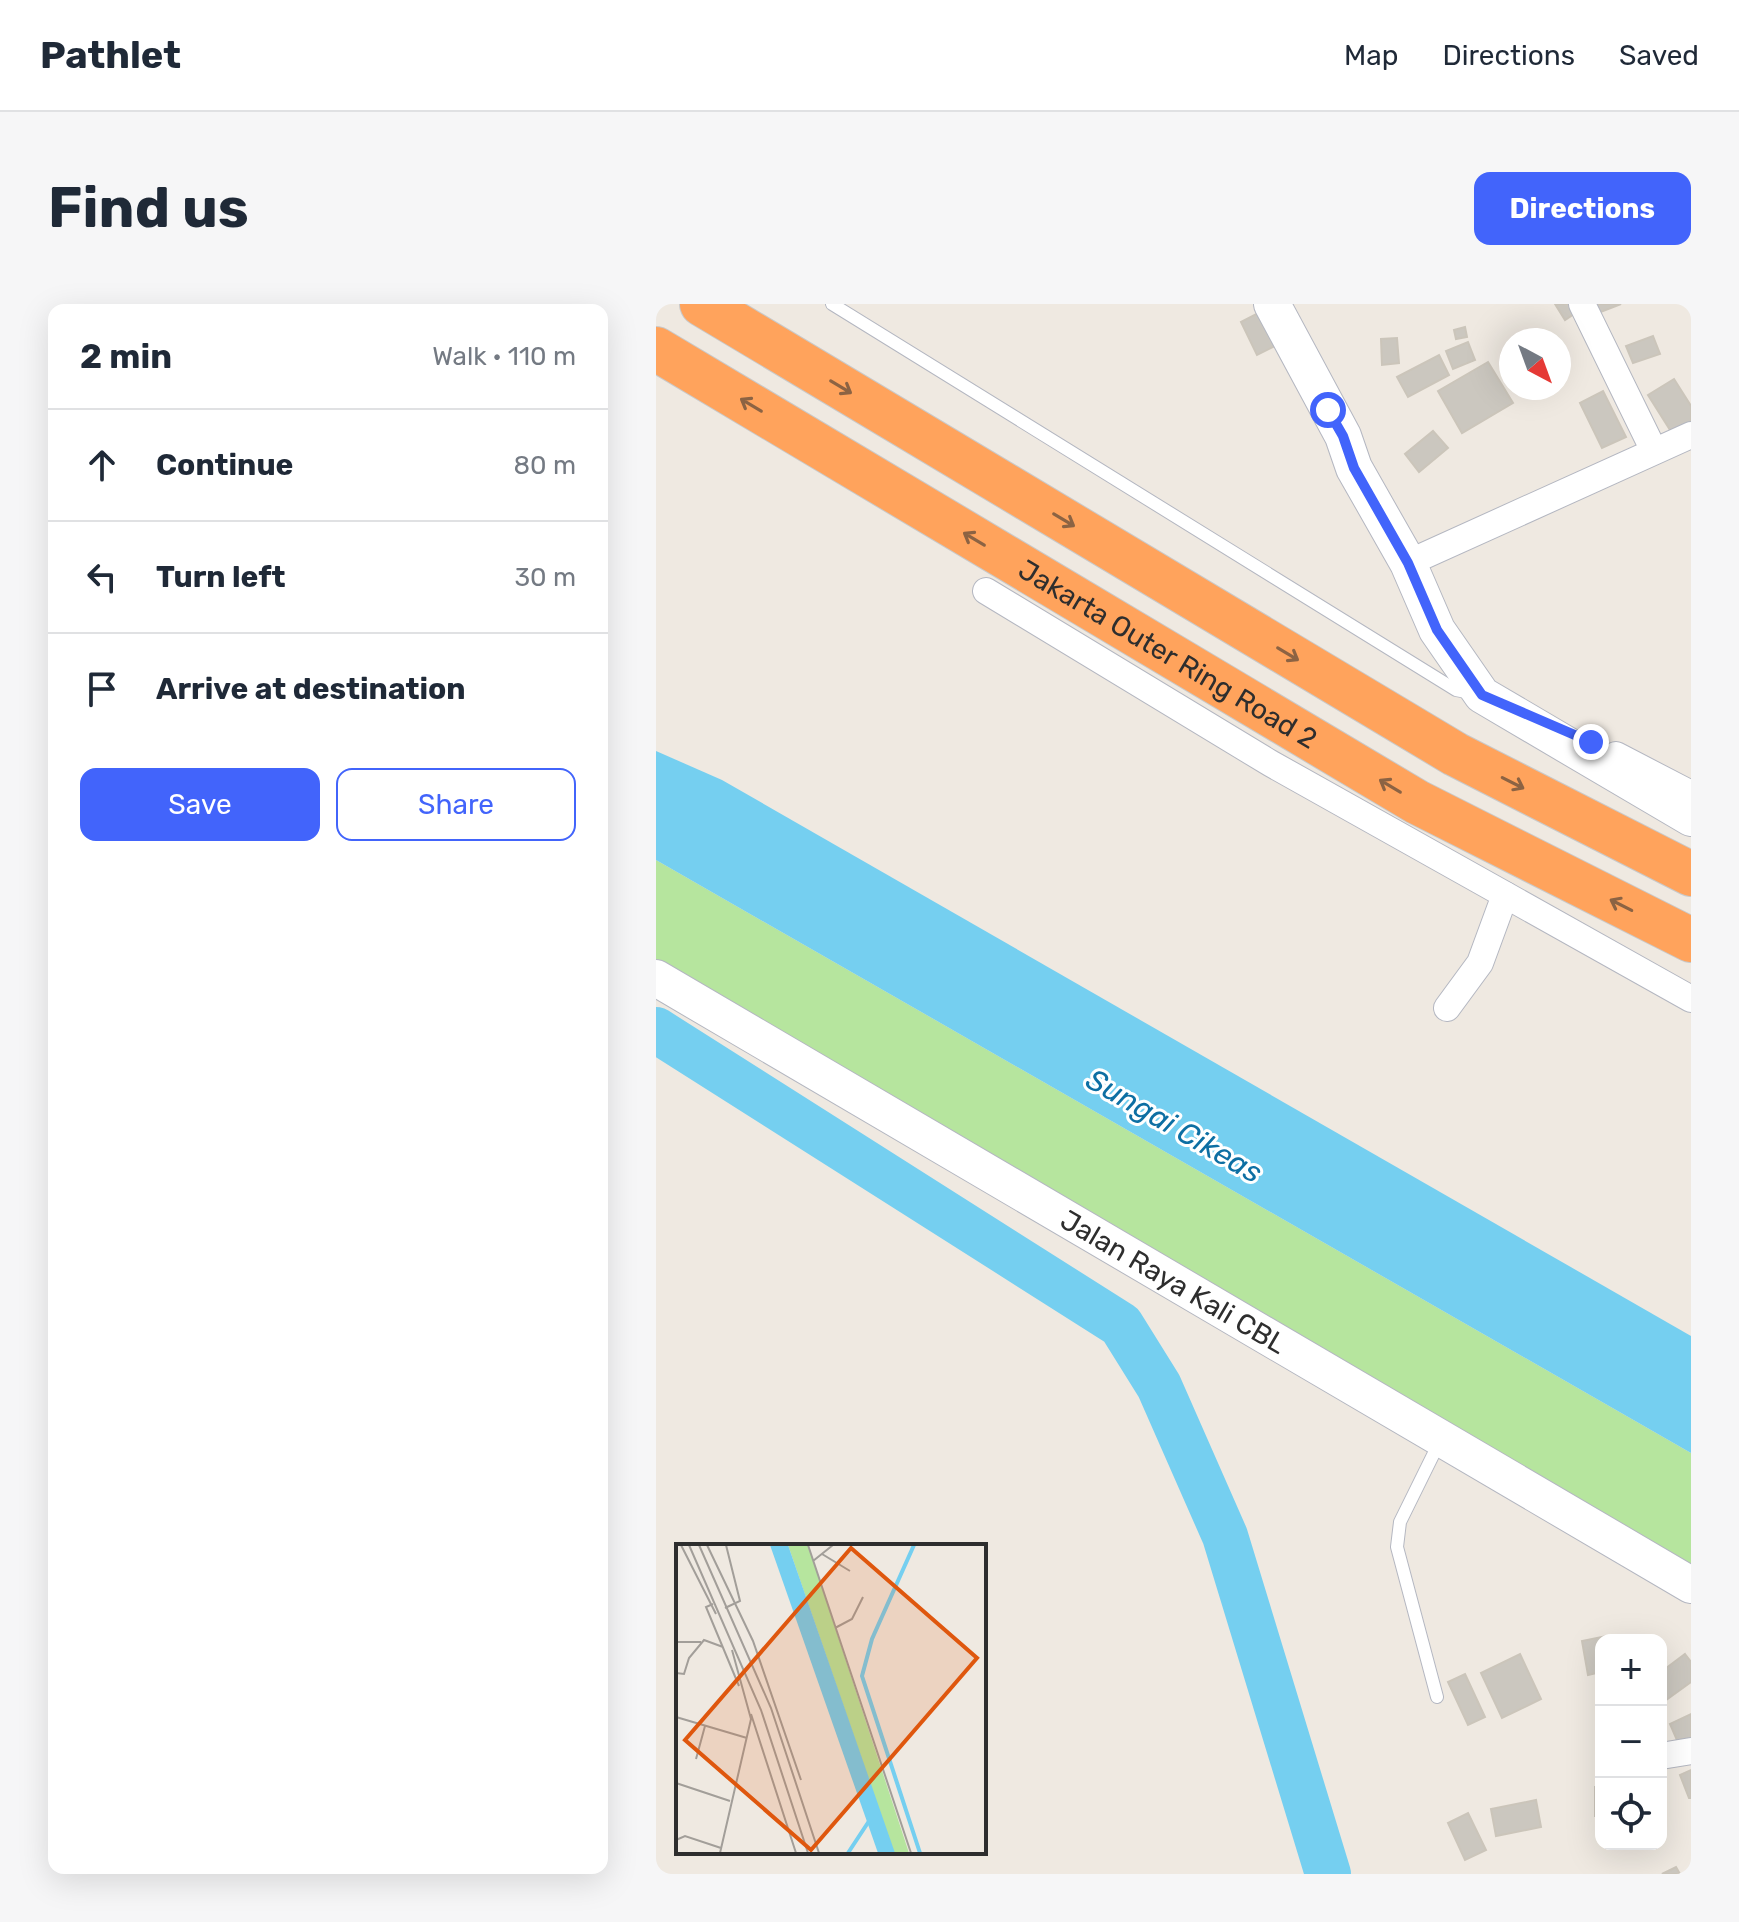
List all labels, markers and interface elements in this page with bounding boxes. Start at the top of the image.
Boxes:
text: Pathlet [40,32,181,78]
text: Map [1344,39,1398,72]
text: Directions [1442,39,1575,72]
text: Saved [1619,39,1699,72]
button: Directions [1474,172,1691,245]
text: Find us [48,175,249,241]
north arrow [1499,328,1571,400]
text: 2 min [80,336,172,377]
text: Walk · 110 m [432,341,576,372]
one-way arrow [829,379,852,395]
route start [1310,392,1346,428]
one-way arrow [740,397,763,413]
icon: ahead [80,443,124,487]
text: Continue [156,447,293,483]
text: 80 m [513,450,576,481]
one-way arrow [1052,513,1075,529]
one-way arrow [963,531,986,547]
street label: Jakarta Outer Ring Road 2 [1013,552,1323,755]
icon: left [80,555,124,599]
text: Turn left [156,559,286,595]
text: 30 m [514,562,576,593]
one-way arrow [1276,646,1299,662]
icon: arrive [80,667,124,711]
text: Arrive at destination [156,671,466,707]
route end [1573,724,1609,760]
button: Save [80,768,320,841]
button: Share [336,768,576,841]
one-way arrow [1500,776,1524,792]
one-way arrow [1379,778,1402,794]
one-way arrow [1610,896,1634,912]
water label: Sungai Cikeas [1080,1061,1268,1191]
street label: Jalan Raya Kali CBL [1055,1203,1292,1361]
inset map [676,1544,986,1854]
map controls [1595,1634,1667,1850]
button: + [1595,1634,1667,1706]
button: − [1595,1706,1667,1778]
button: locate [1595,1778,1667,1850]

